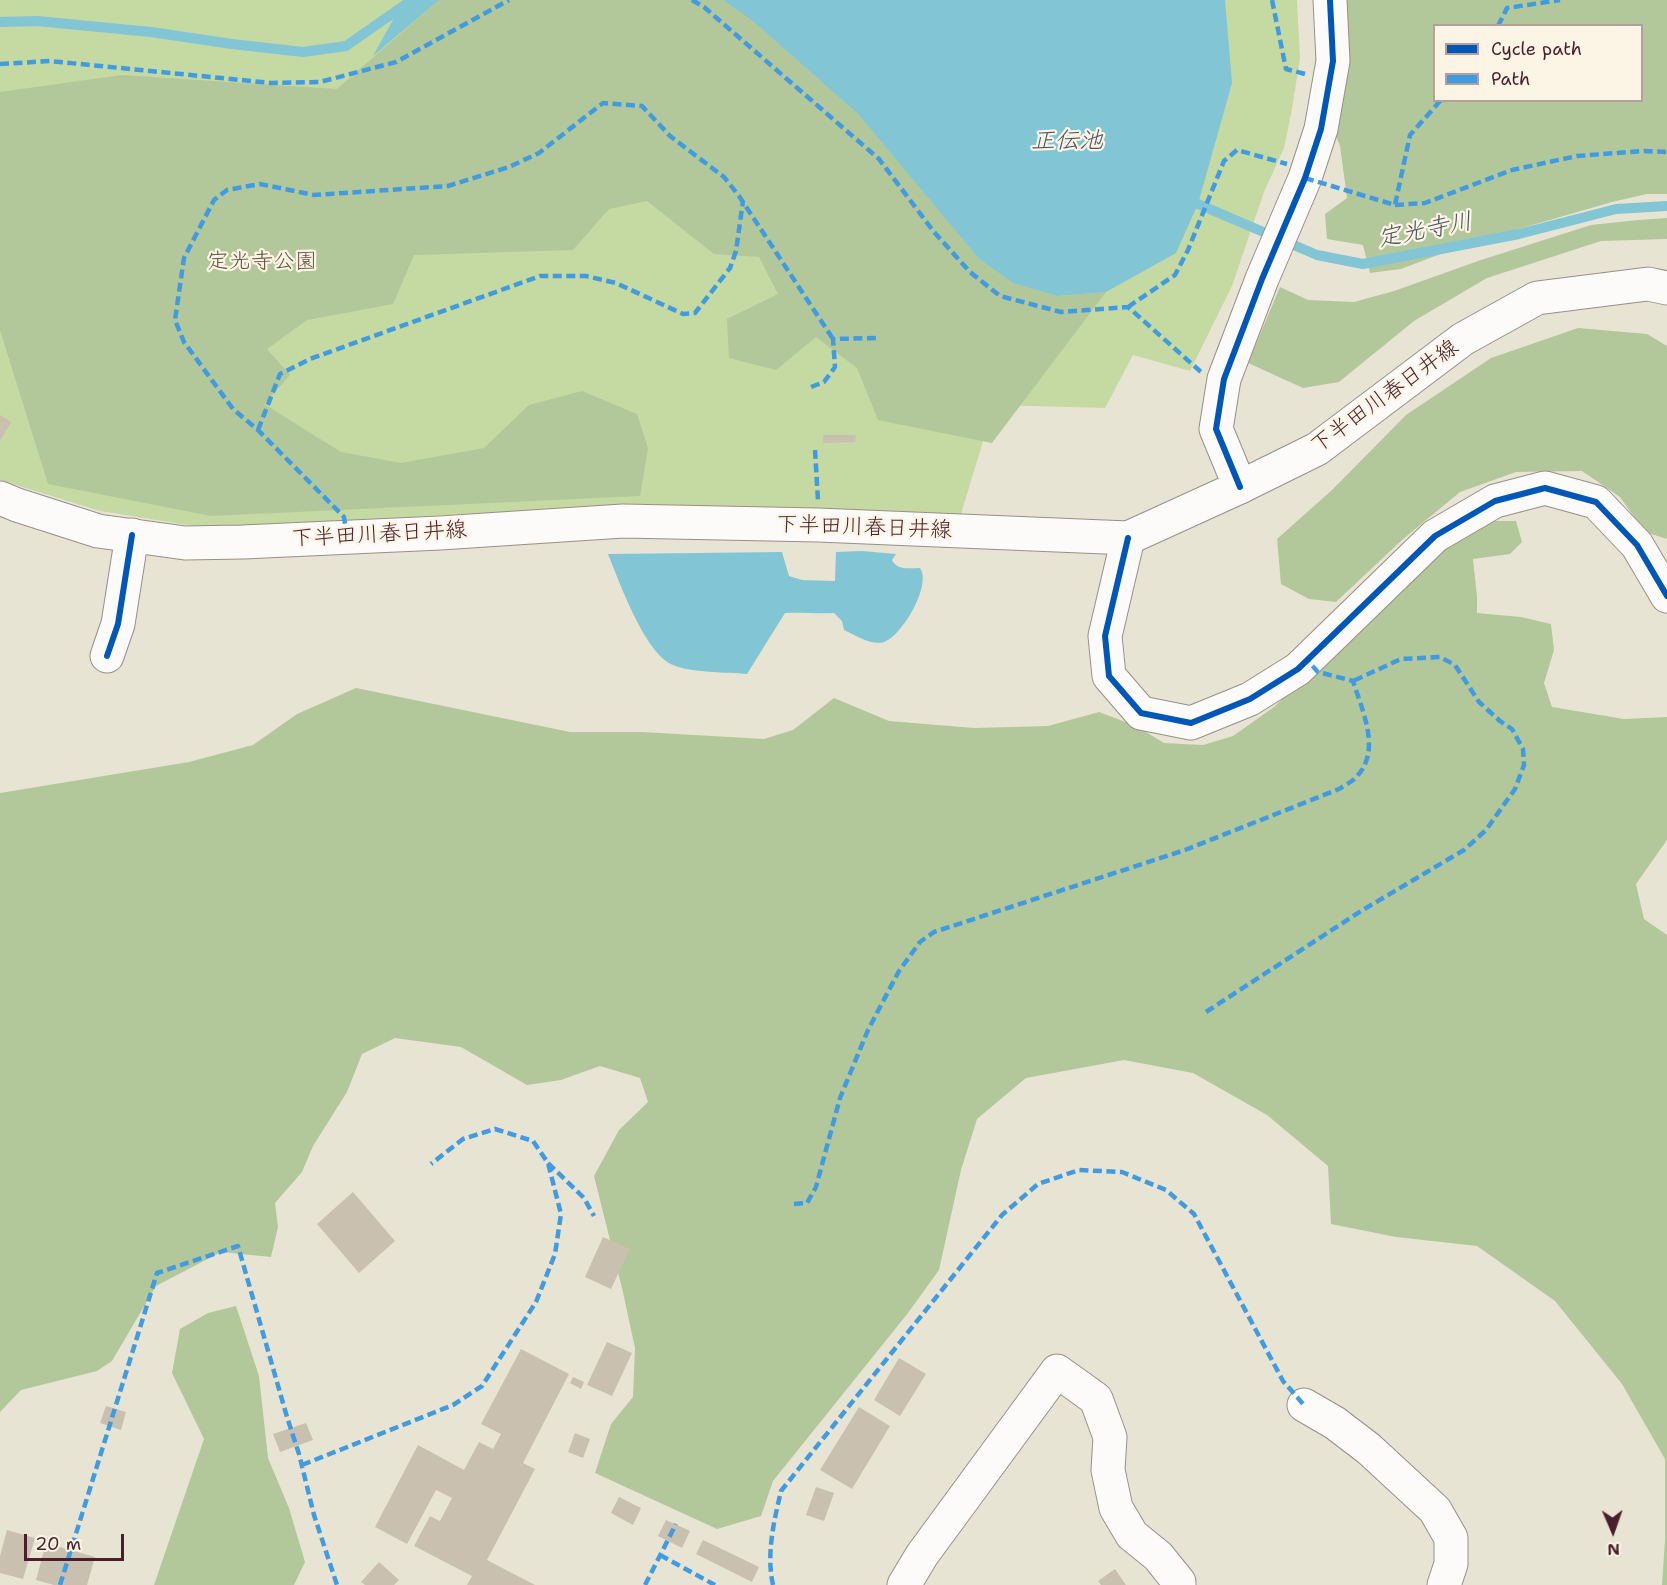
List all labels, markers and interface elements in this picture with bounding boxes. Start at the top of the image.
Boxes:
legend [1433,24,1643,102]
text: Cycle path [1491,37,1582,61]
text: Path [1491,67,1530,91]
water label: 正伝池 [1031,128,1103,156]
water label: 定光寺川 [1375,208,1475,254]
park label: 定光寺公園 [207,249,317,275]
street label: 下半田川春日井線 [1306,335,1464,459]
street label: 下半田川春日井線 [776,512,952,544]
street label: 下半田川春日井線 [290,517,468,553]
north arrow [1583,1501,1643,1561]
scale bar [27,1522,128,1560]
text: 20 m [35,1532,81,1556]
text: N [1607,1539,1620,1560]

